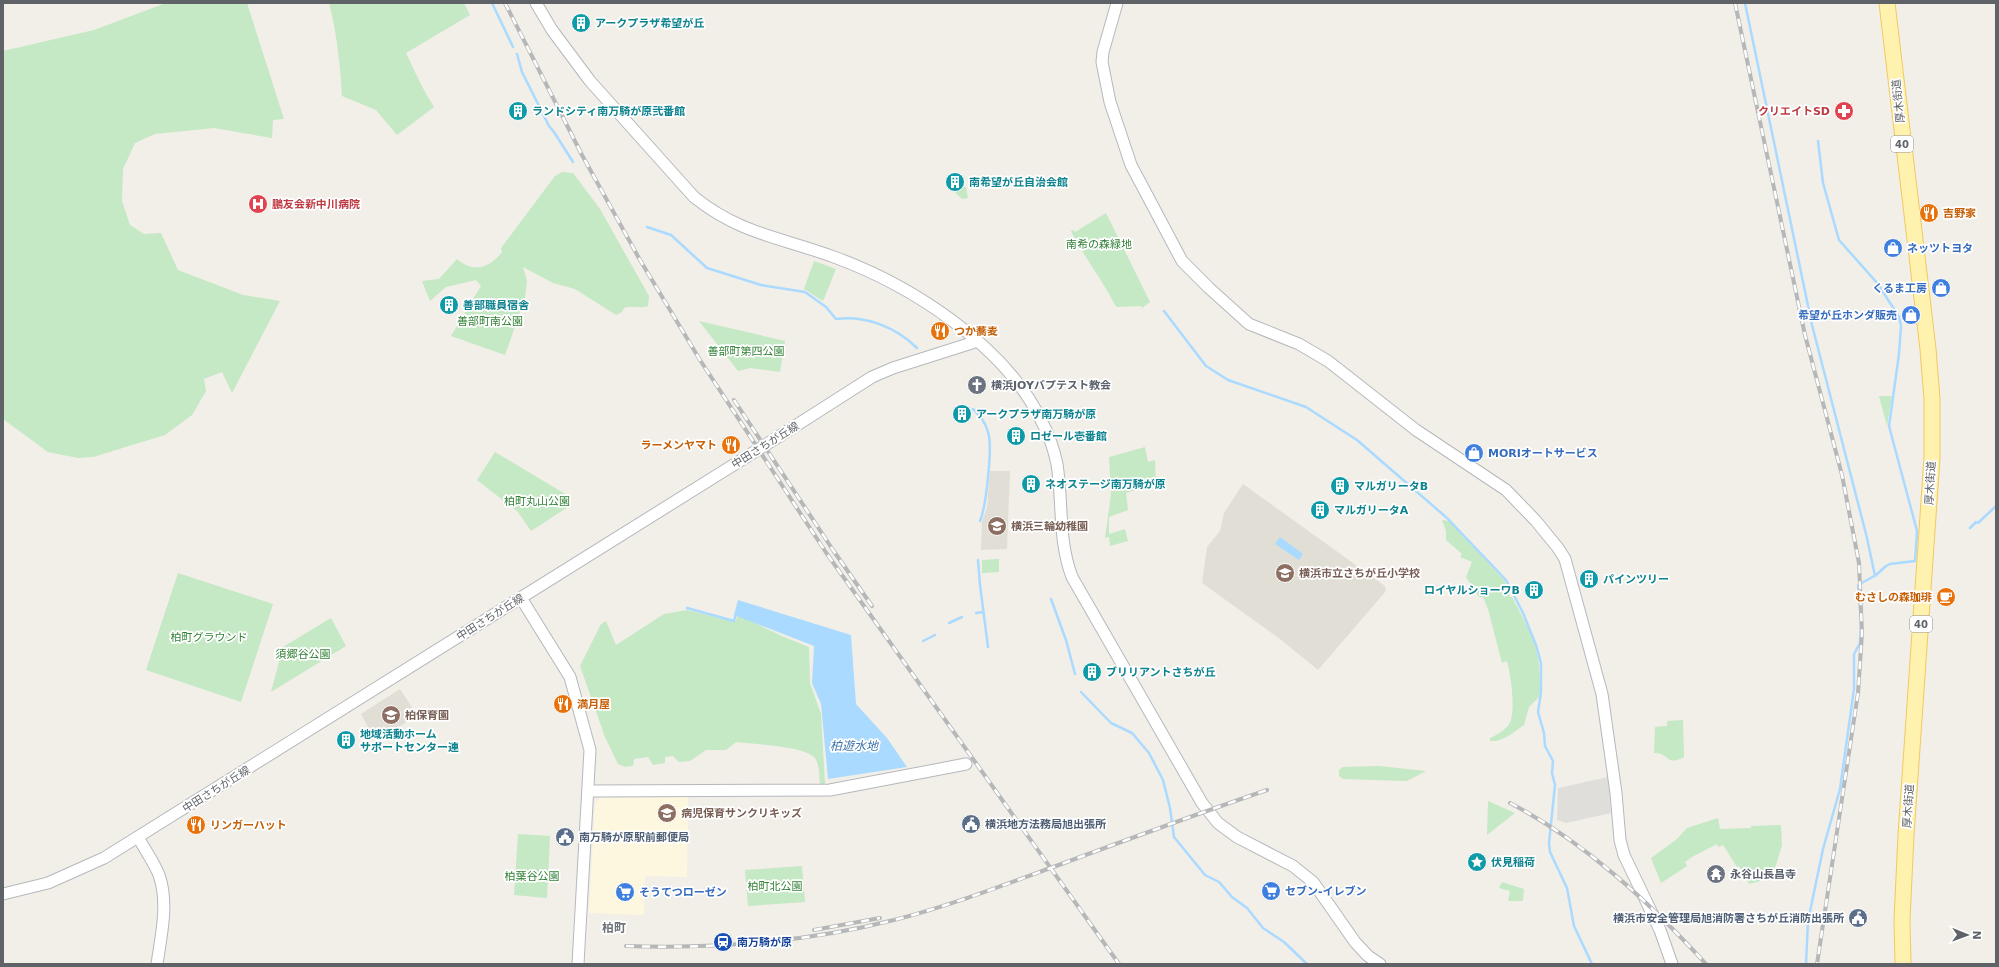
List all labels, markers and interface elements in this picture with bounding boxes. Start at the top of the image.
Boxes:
building icon: アークプラザ希望が丘 [570,12,592,34]
place label: アークプラザ希望が丘 [595,17,704,30]
street label: 厚木街道 [1890,78,1907,124]
building icon: ランドシティ南万騎が原弐番館 [507,100,529,122]
pharmacy icon: クリエイトSD [1833,100,1855,122]
place label: ランドシティ南万騎が原弐番館 [532,105,685,118]
place label: クリエイトSD [1758,105,1830,118]
road number: 40 [1891,136,1913,152]
building icon: 南希望が丘自治会館 [944,171,966,193]
place label: 南希望が丘自治会館 [969,176,1068,189]
hospital icon: 鵬友会新中川病院 [247,193,269,215]
place label: 鵬友会新中川病院 [272,198,360,211]
restaurant icon: 吉野家 [1918,202,1940,224]
place label: 吉野家 [1943,207,1976,220]
shop icon: ネッツトヨタ [1882,237,1904,259]
park label: 南希の森緑地 [1066,238,1132,251]
place label: ネッツトヨタ [1907,242,1973,255]
shop icon: くるま工房 [1930,277,1952,299]
place label: くるま工房 [1872,282,1927,295]
building icon: 善部職員宿舎 [438,294,460,316]
place label: 善部職員宿舎 [463,299,530,312]
shop icon: 希望が丘ホンダ販売 [1900,304,1922,326]
place label: 希望が丘ホンダ販売 [1798,309,1897,322]
park label: 善部町南公園 [457,315,523,328]
restaurant icon: つか蕎麦 [929,320,951,342]
place label: つか蕎麦 [954,325,998,338]
park label: 善部町第四公園 [708,345,785,358]
church icon: 横浜JOYバプテスト教会 [966,374,988,396]
place label: 横浜JOYバプテスト教会 [991,379,1111,392]
building icon: アークプラザ南万騎が原 [951,403,973,425]
place label: アークプラザ南万騎が原 [976,408,1096,421]
street label: 中田さちが丘線 [729,420,801,471]
building icon: ロゼール壱番館 [1005,425,1027,447]
place label: ロゼール壱番館 [1030,430,1107,443]
restaurant icon: ラーメンヤマト [720,434,742,456]
place label: ラーメンヤマト [640,439,717,452]
shop icon: MORIオートサービス [1463,442,1485,464]
place label: MORIオートサービス [1488,447,1598,460]
street label: 厚木街道 [1923,461,1938,505]
building icon: ネオステージ南万騎が原 [1020,473,1042,495]
building icon: マルガリータB [1329,475,1351,497]
place label: ネオステージ南万騎が原 [1045,478,1166,491]
place label: マルガリータB [1354,480,1428,493]
park label: 柏町丸山公園 [504,495,570,508]
building icon: マルガリータA [1309,499,1331,521]
place label: マルガリータA [1334,504,1409,517]
school or university icon: 横浜三輪幼稚園 [986,515,1008,537]
place label: 横浜三輪幼稚園 [1011,520,1088,533]
school or university icon: 横浜市立さちが丘小学校 [1274,562,1296,584]
place label: 横浜市立さちが丘小学校 [1299,567,1420,580]
building icon: パインツリー [1578,568,1600,590]
place label: パインツリー [1603,573,1669,586]
building icon: ロイヤルショーワB [1523,579,1545,601]
place label: ロイヤルショーワB [1424,584,1520,597]
cafe icon: むさしの森珈琲 [1935,586,1957,608]
place label: むさしの森珈琲 [1855,591,1932,604]
street label: 中田さちが丘線 [454,592,526,643]
road number: 40 [1910,616,1932,632]
park label: 柏町グラウンド [171,631,248,644]
park label: 須郷谷公園 [276,648,331,661]
building icon: ブリリアントさちが丘 [1081,661,1103,683]
place label: ブリリアントさちが丘 [1106,666,1216,679]
restaurant icon: 満月屋 [552,693,574,715]
place label: 満月屋 [577,698,610,711]
school or university icon: 柏保育園 [380,704,402,726]
place label: 柏保育園 [405,709,449,722]
place label: 地域活動ホーム サポートセンター連 [360,728,459,754]
building icon: 地域活動ホーム サポートセンター連 [335,729,357,751]
water label: 柏遊水地 [830,739,880,753]
street label: 中田さちが丘線 [180,764,252,815]
street label: 厚木街道 [1900,784,1917,828]
school or university icon: 病児保育サンクリキッズ [656,802,678,824]
place label: 病児保育サンクリキッズ [681,807,802,820]
public building icon: 横浜地方法務局旭出張所 [960,813,982,835]
restaurant icon: リンガーハット [185,814,207,836]
place label: 横浜地方法務局旭出張所 [985,818,1106,831]
place label: リンガーハット [210,819,287,832]
public building icon: 南万騎が原駅前郵便局 [554,826,576,848]
place label: 南万騎が原駅前郵便局 [579,831,689,844]
place icon: 伏見稲荷 [1466,851,1488,873]
place label: 伏見稲荷 [1491,856,1535,869]
temple icon: 永谷山長昌寺 [1705,863,1727,885]
place label: 永谷山長昌寺 [1730,868,1796,881]
park label: 柏葉谷公園 [505,870,560,883]
park label: 柏町北公園 [748,880,803,893]
supermarket icon: セブン-イレブン [1260,880,1282,902]
supermarket icon: そうてつローゼン [614,881,636,903]
place label: セブン-イレブン [1285,885,1367,898]
place label: そうてつローゼン [639,886,727,899]
public building icon: 横浜市安全管理局旭消防署さちが丘消防出張所 [1847,907,1869,929]
place label: 横浜市安全管理局旭消防署さちが丘消防出張所 [1613,912,1844,925]
north arrow [1947,915,1987,955]
district label: 柏町 [602,921,626,935]
text: N [1970,930,1983,940]
station icon: 南万騎が原 [712,931,734,953]
place label: 南万騎が原 [737,936,792,949]

